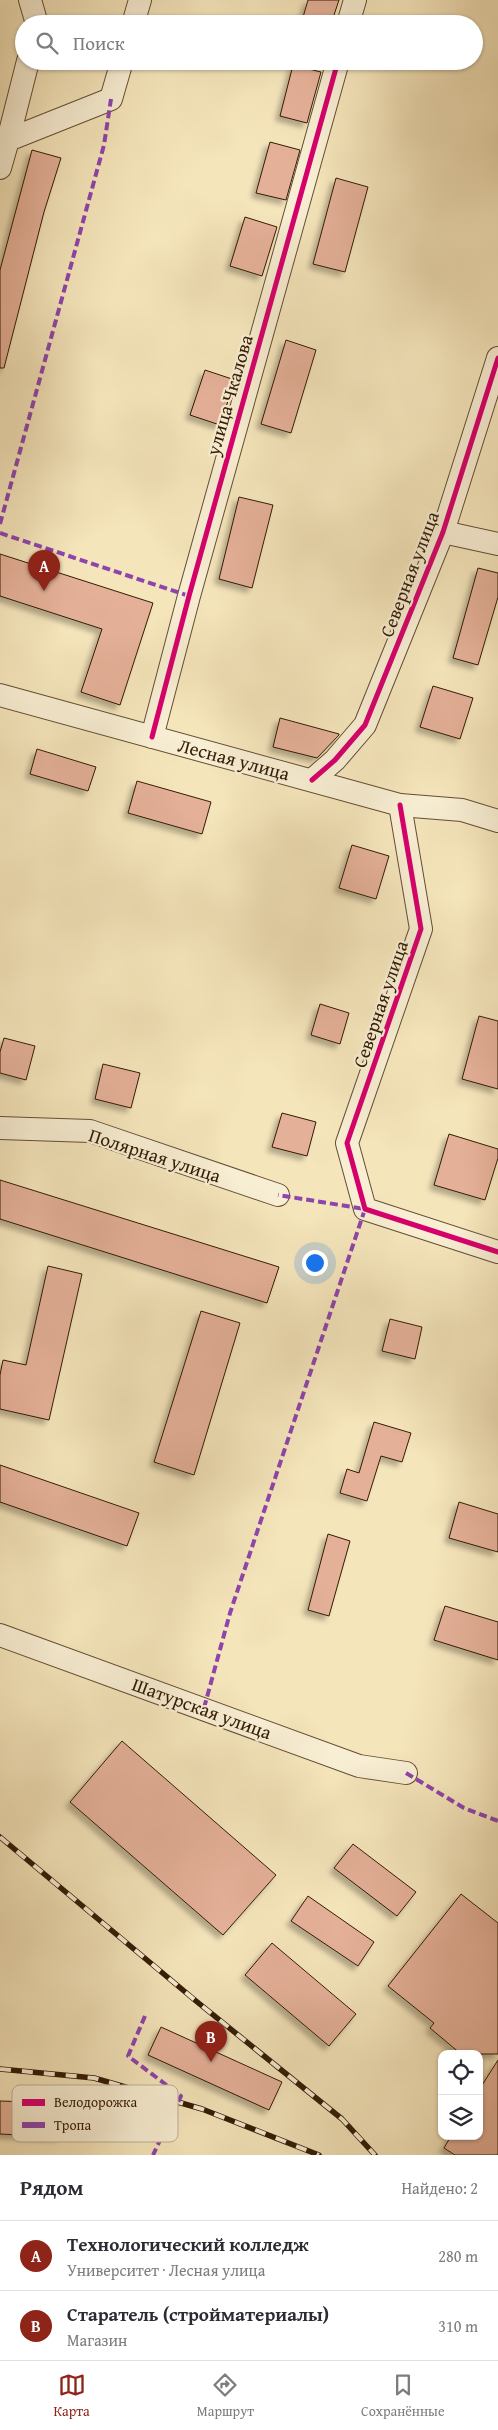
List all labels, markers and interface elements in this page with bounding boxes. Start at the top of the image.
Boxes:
search box [15,15,483,70]
icon: search [33,29,61,57]
text: Поиск [73,29,125,57]
street label: улица Чкалова [198,331,260,460]
street label: Северная улица [372,507,446,641]
pin: A [28,550,60,591]
street label: Лесная улица [175,731,293,787]
street label: Северная улица [345,937,415,1071]
street label: Полярная улица [85,1120,225,1190]
your location [302,1250,328,1276]
street label: Шатурская улица [128,1670,276,1746]
pin: B [195,2021,227,2062]
map controls [438,2050,483,2140]
button: locate [438,2050,483,2095]
legend [12,2085,178,2142]
text: Велодорожка [54,2092,137,2112]
button: layers [438,2095,483,2140]
text: Тропа [54,2115,91,2135]
text: Рядом [20,2172,83,2203]
text: Найдено: 2 [401,2176,478,2200]
text: Технологический колледж [67,2230,309,2258]
text: A [31,2244,41,2268]
text: 280 m [438,2244,478,2268]
text: Университет · Лесная улица [67,2258,265,2282]
text: Старатель (стройматериалы) [67,2300,329,2328]
text: B [31,2314,41,2338]
text: 310 m [438,2314,478,2338]
text: Магазин [67,2328,127,2352]
tab: Карта [54,2371,90,2421]
tab: Маршрут [197,2371,254,2421]
tab: Сохранённые [361,2371,444,2421]

